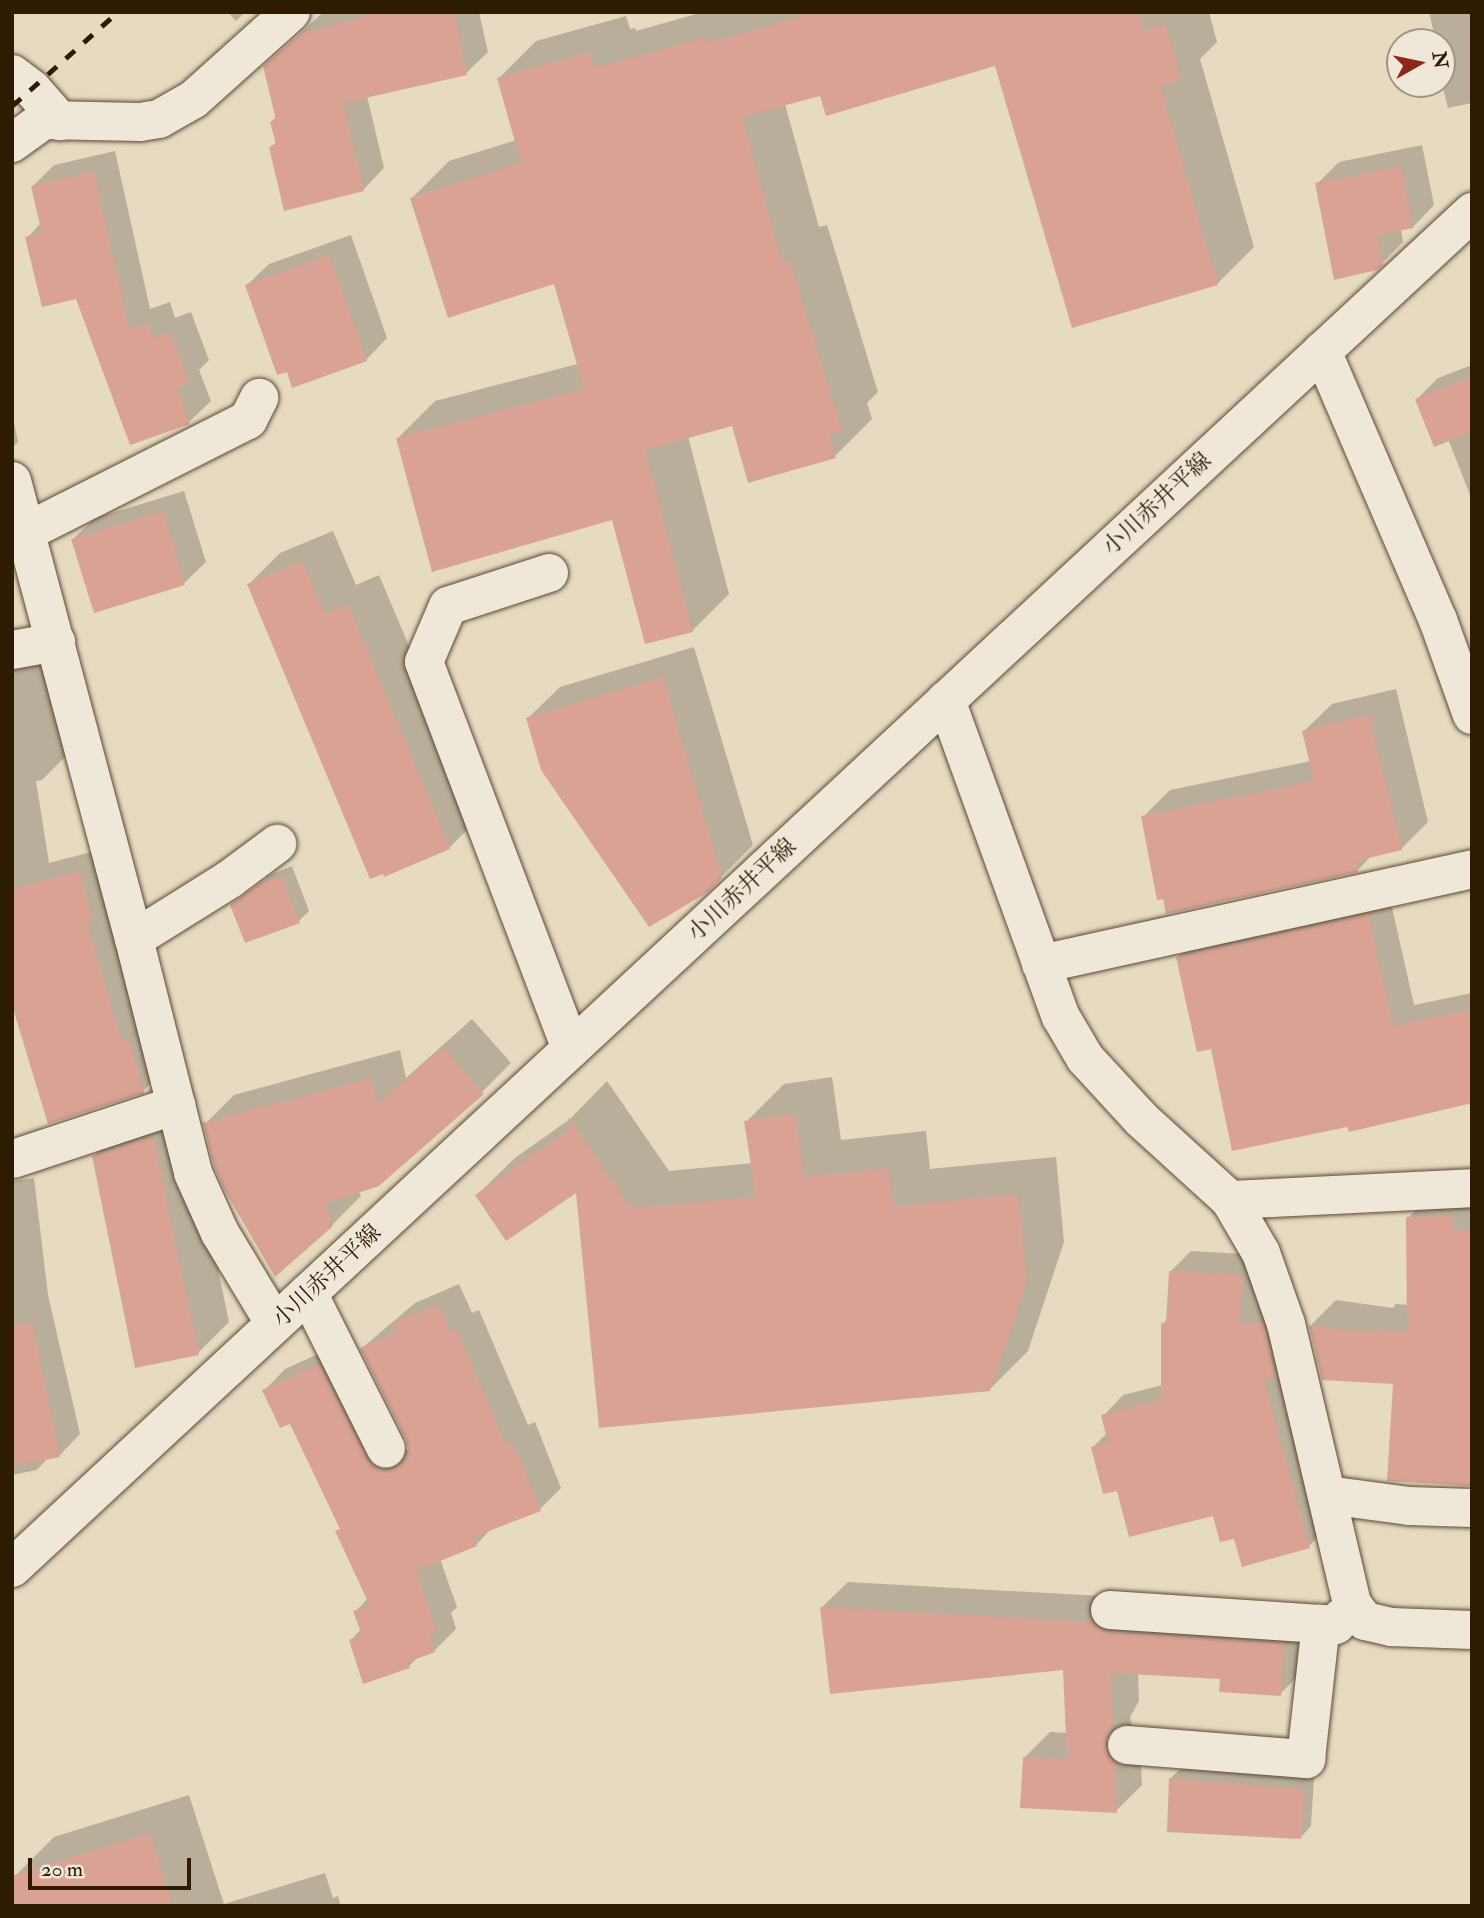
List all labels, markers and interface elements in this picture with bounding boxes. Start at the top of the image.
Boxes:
north arrow [1386,28,1456,98]
text: N [1427,50,1453,70]
street label: 小川赤井平線 [1097,447,1217,561]
street label: 小川赤井平線 [682,833,802,947]
street label: 小川赤井平線 [267,1219,387,1333]
scale bar [32,1844,194,1888]
text: 20 m [41,1856,83,1883]

